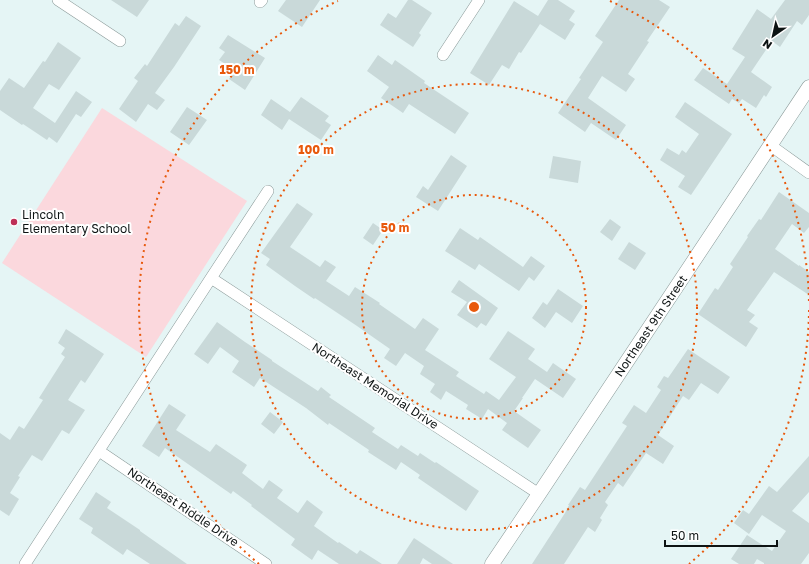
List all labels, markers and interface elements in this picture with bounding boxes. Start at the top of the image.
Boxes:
north arrow [753,16,793,56]
text: N [760,37,774,52]
text: 150 m [220,62,254,77]
text: 100 m [298,142,334,157]
place label: Lincoln Elementary School [22,207,131,236]
marker: Lincoln Elementary School [9,217,19,227]
text: 50 m [381,220,409,235]
street label: Northeast 9th Street [611,272,690,379]
centre of rings [467,300,481,314]
street label: Northeast Memorial Drive [309,339,441,432]
street label: Northeast Riddle Drive [125,464,242,549]
scale bar [665,522,777,548]
text: 50 m [671,528,699,543]

